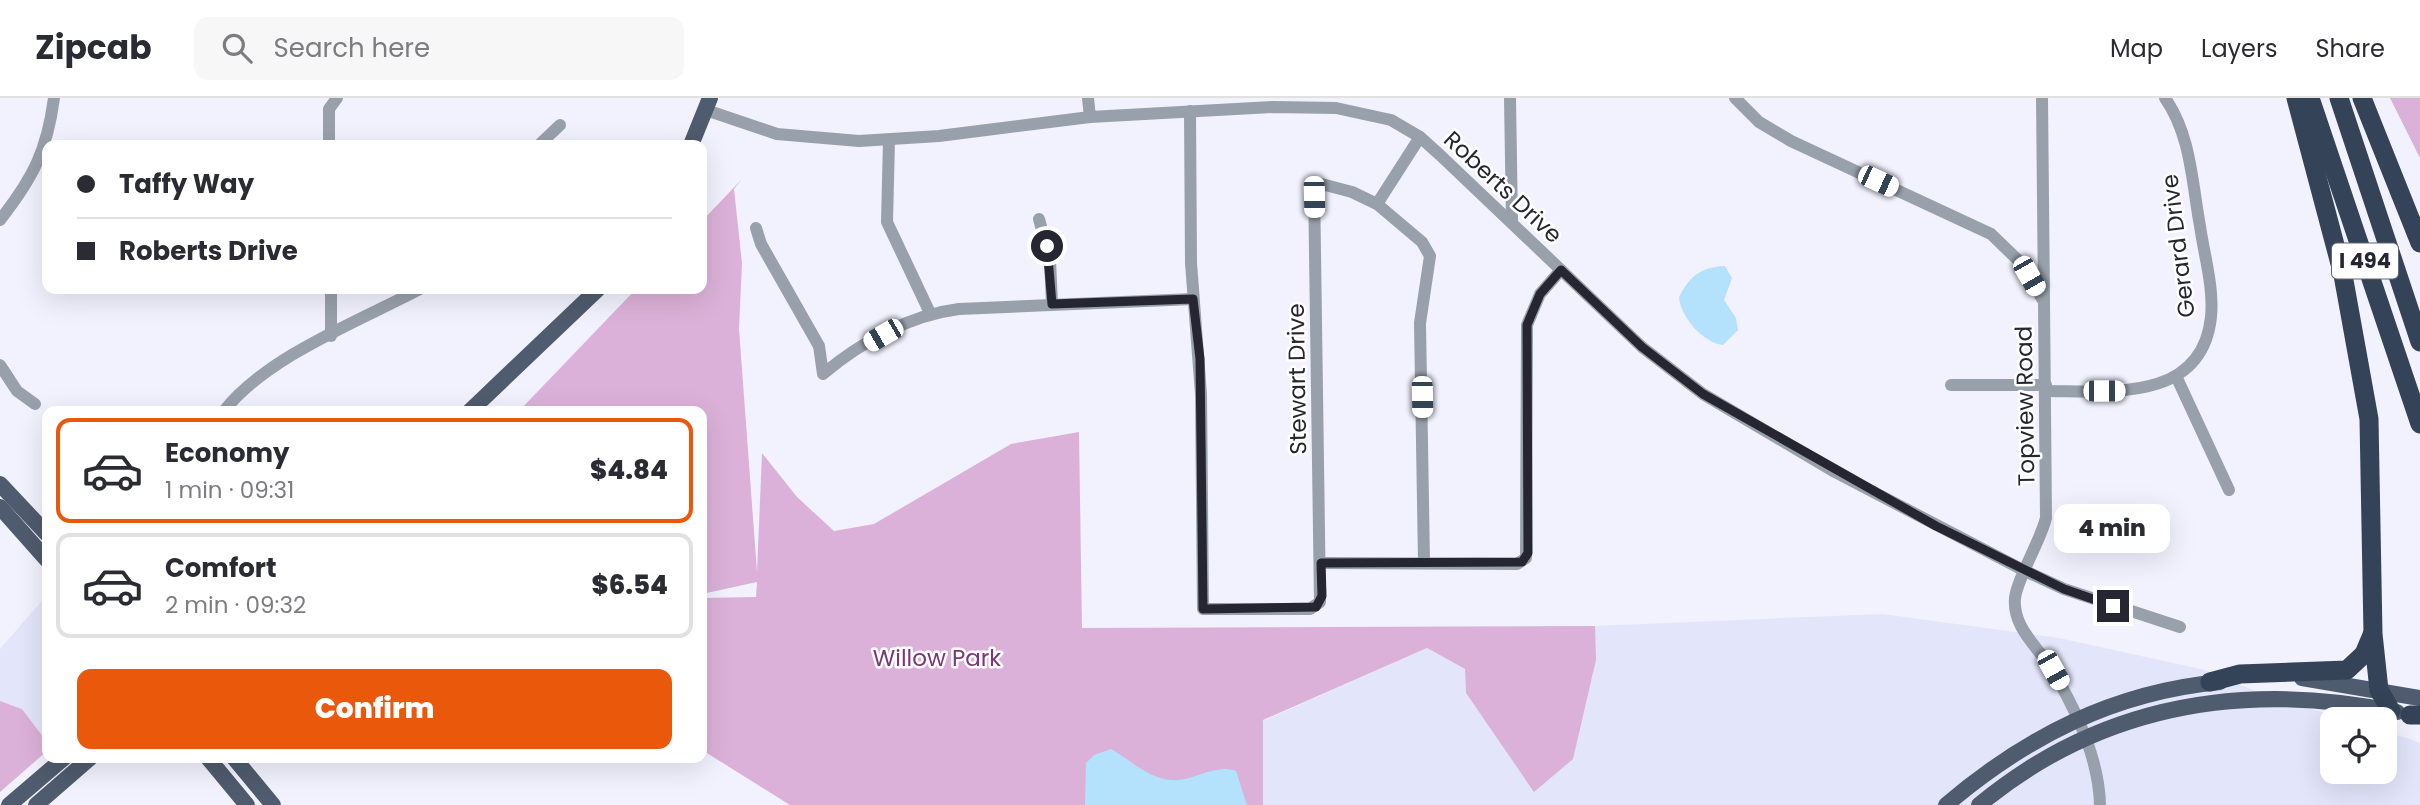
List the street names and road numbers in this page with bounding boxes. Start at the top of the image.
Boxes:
street label: Roberts Drive [1437,124,1569,250]
street label: Gerard Drive [2153,172,2203,320]
road number: I 494 [2332,244,2398,278]
street label: Stewart Drive [1280,303,1314,455]
street label: Topview Road [2008,326,2042,486]

